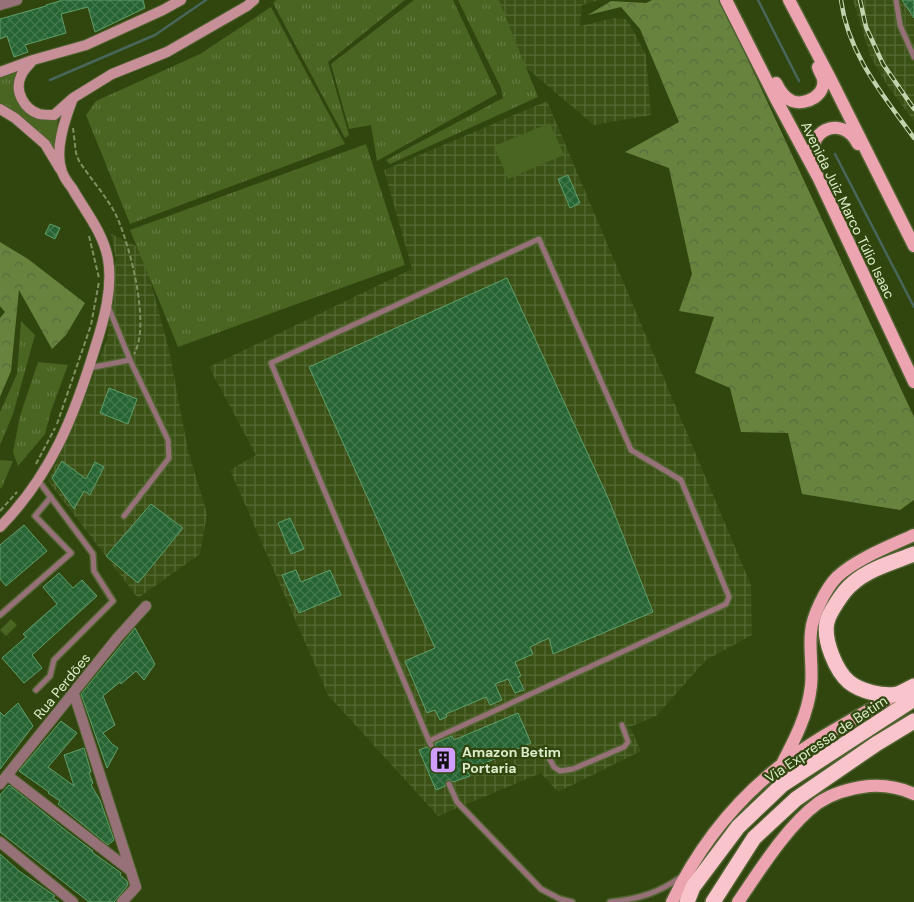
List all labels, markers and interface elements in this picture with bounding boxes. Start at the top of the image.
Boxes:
street label: Avenida Juiz Marco Túlio Isaac [797,118,899,302]
street label: Rua Perdões [30,649,94,723]
street label: Via Expressa de Betim [761,691,891,787]
place label: Amazon Betim Portaria [462,743,561,777]
building icon: Amazon Betim Portaria [428,745,458,775]

